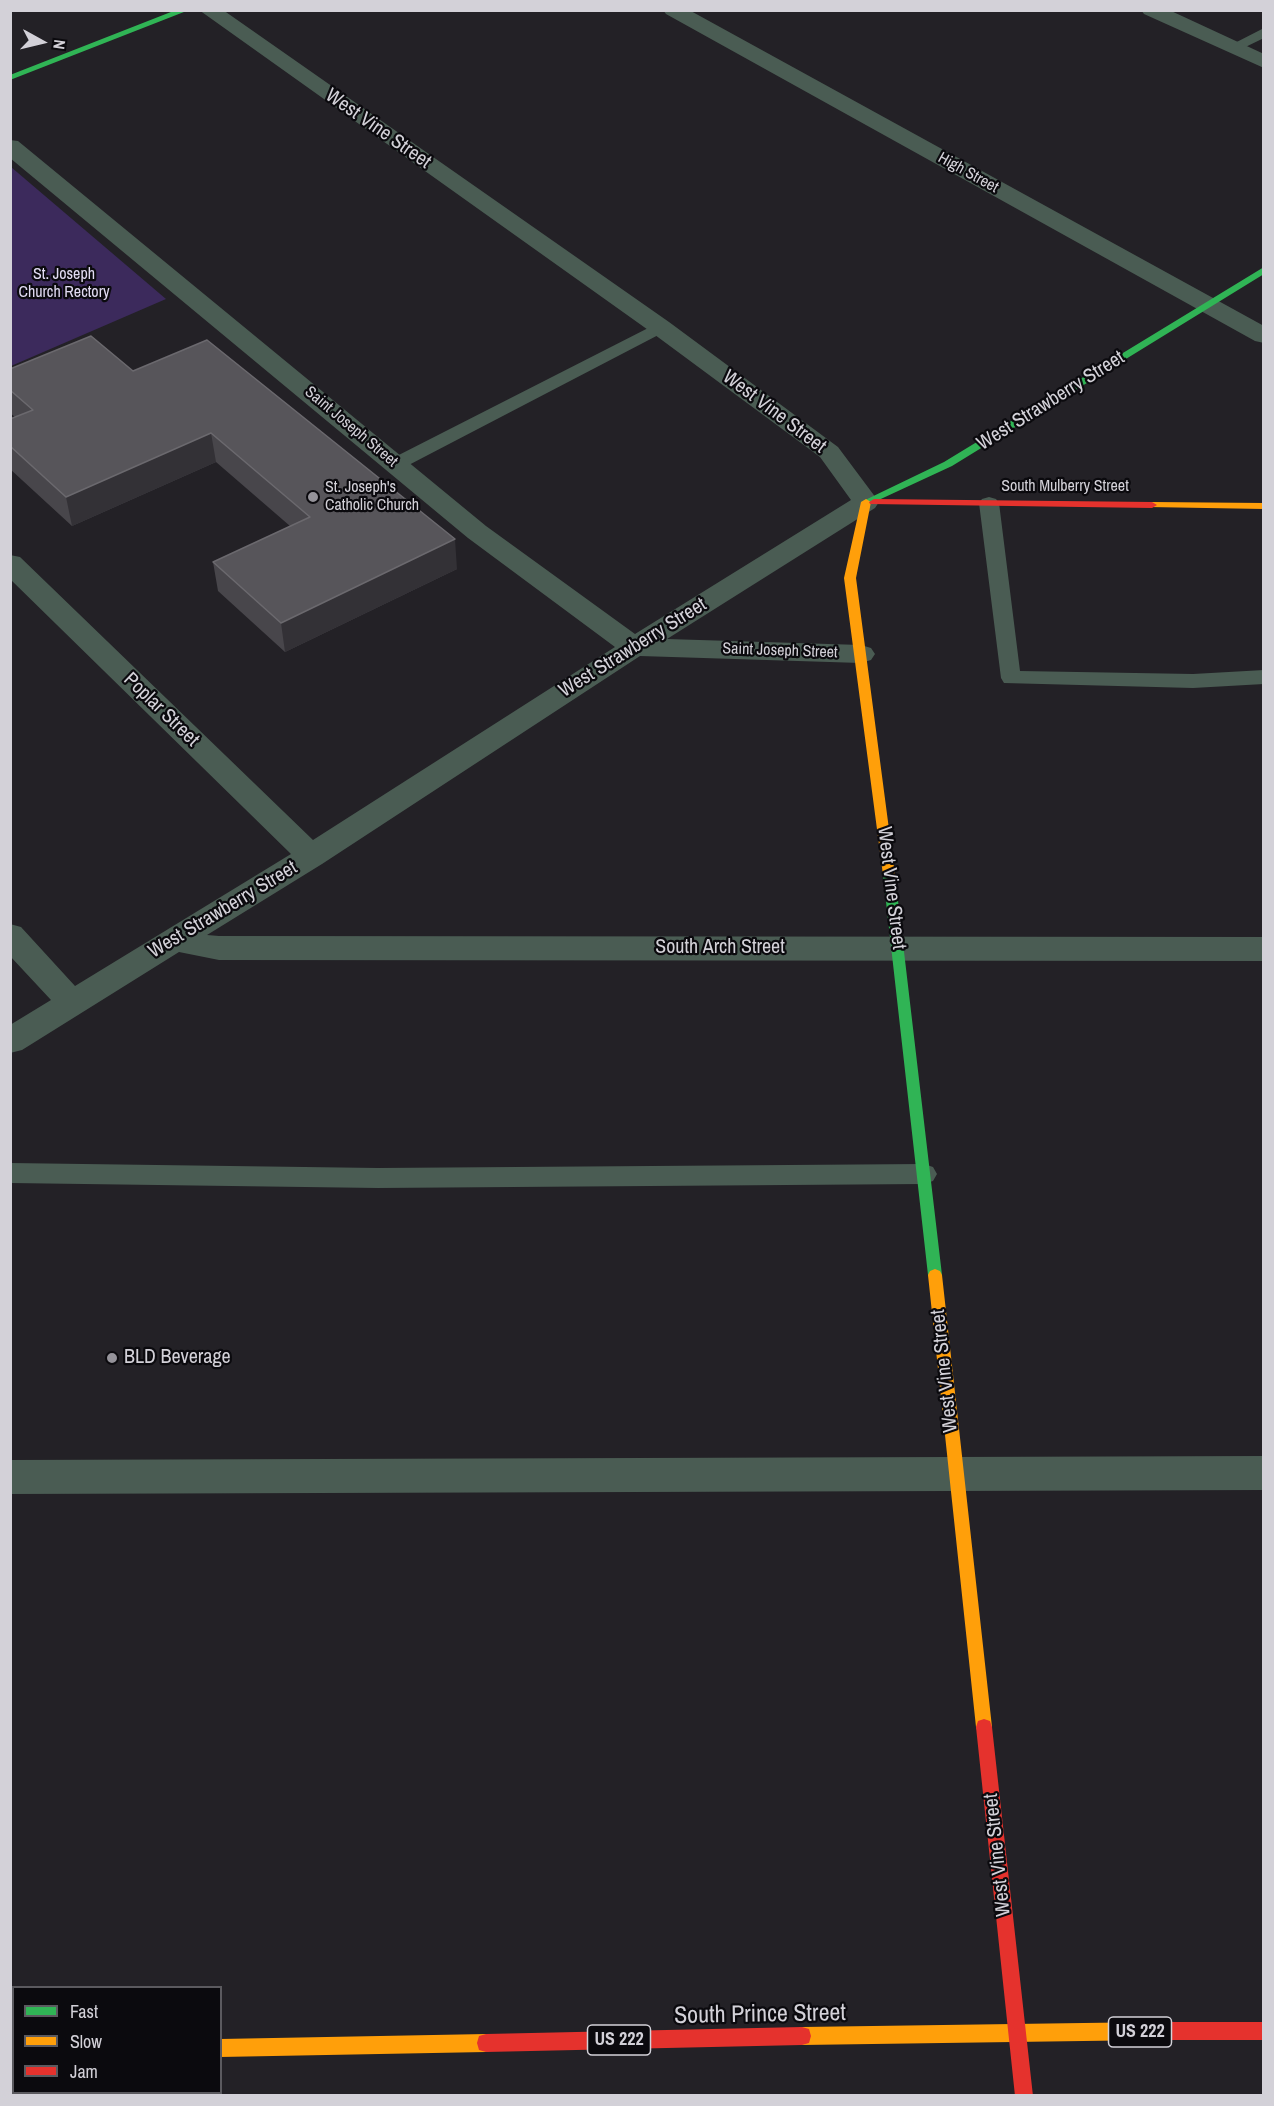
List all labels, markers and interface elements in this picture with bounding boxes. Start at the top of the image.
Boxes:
north arrow [12,12,72,72]
text: N [48,38,71,51]
street label: West Vine Street [321,84,435,174]
street label: High Street [934,149,1002,197]
park label: St. Joseph Church Rectory [18,265,110,303]
street label: West Strawberry Street [973,346,1129,456]
street label: West Vine Street [717,365,831,459]
street label: Saint Joseph Street [301,383,401,471]
street label: South Mulberry Street [1001,477,1129,497]
place label: St. Joseph's Catholic Church [325,478,419,516]
marker: St. Joseph's Catholic Church [306,490,320,504]
street label: West Strawberry Street [555,593,711,703]
street label: Saint Joseph Street [722,639,838,663]
street label: Poplar Street [118,668,204,752]
street label: West Vine Street [872,825,910,951]
street label: West Strawberry Street [144,856,302,964]
street label: South Arch Street [655,936,785,960]
street label: West Vine Street [927,1308,963,1434]
place label: BLD Beverage [124,1346,231,1370]
marker: BLD Beverage [105,1351,119,1365]
street label: West Vine Street [980,1792,1016,1918]
legend [12,1986,222,2094]
text: Fast [70,1999,98,2024]
street label: South Prince Street [674,1999,846,2031]
road number: US 222 [1108,2017,1172,2047]
road number: US 222 [588,2025,650,2055]
text: Slow [70,2029,102,2054]
text: Jam [70,2059,98,2084]

